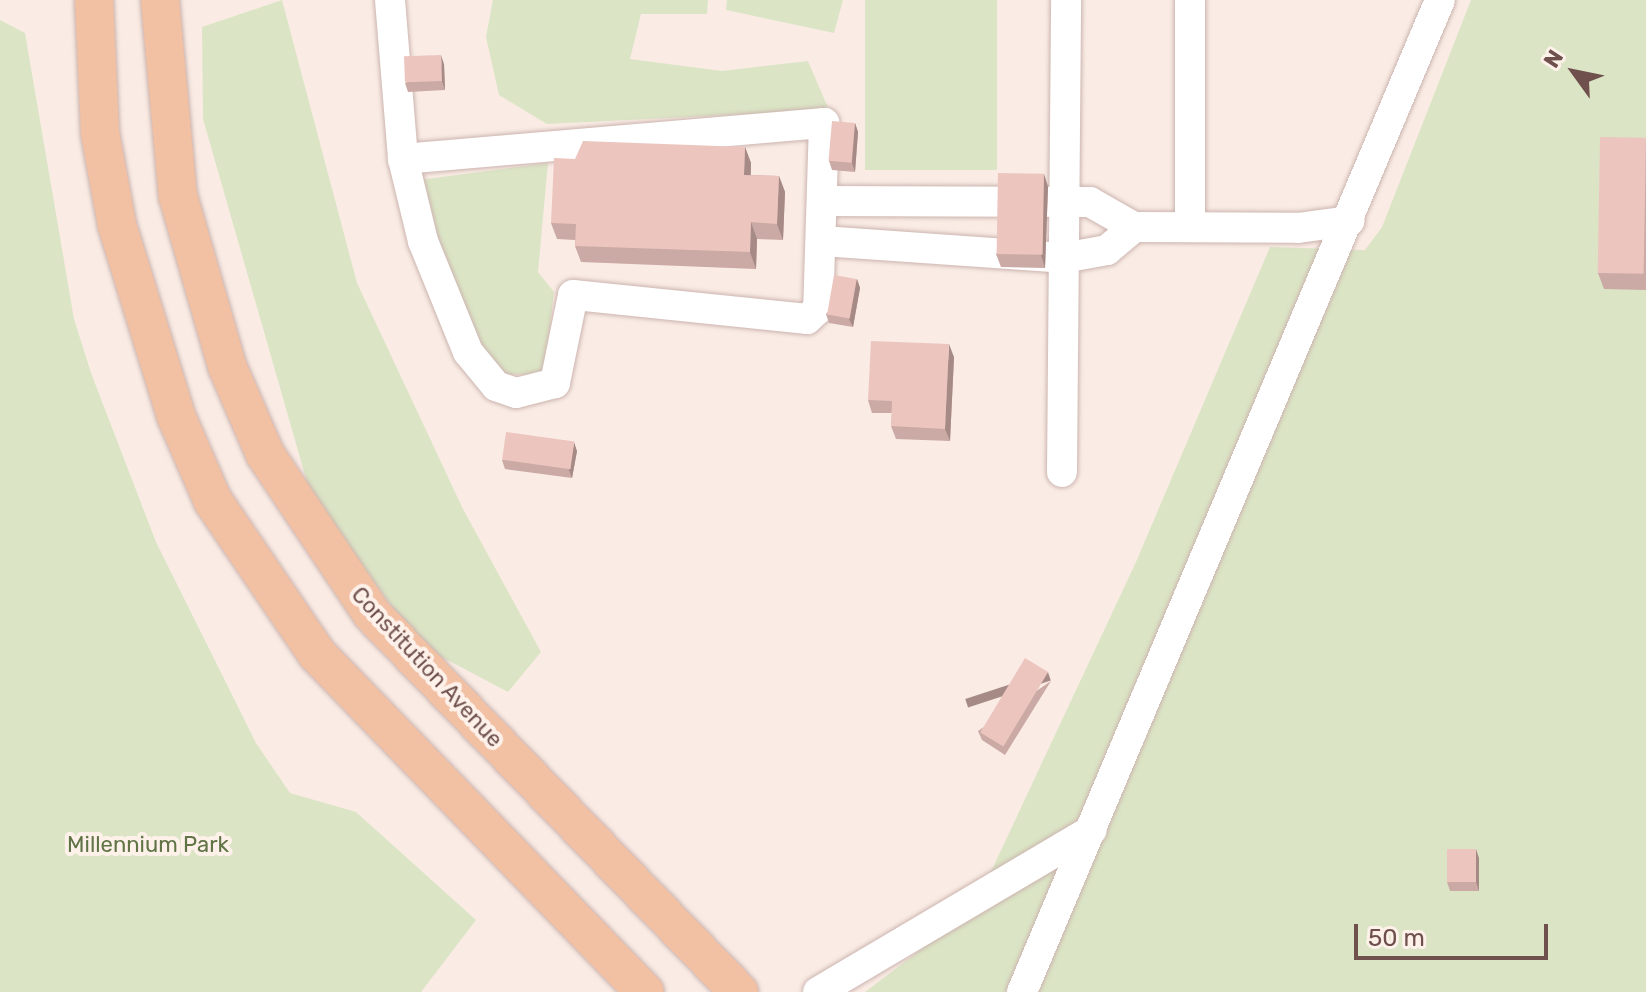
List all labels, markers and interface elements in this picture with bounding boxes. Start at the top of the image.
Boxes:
north arrow [1534,32,1614,112]
text: N [1538,45,1569,73]
street label: Constitution Avenue [346,581,508,753]
park label: Millennium Park [67,832,229,858]
scale bar [1358,908,1552,958]
text: 50 m [1368,924,1425,952]

